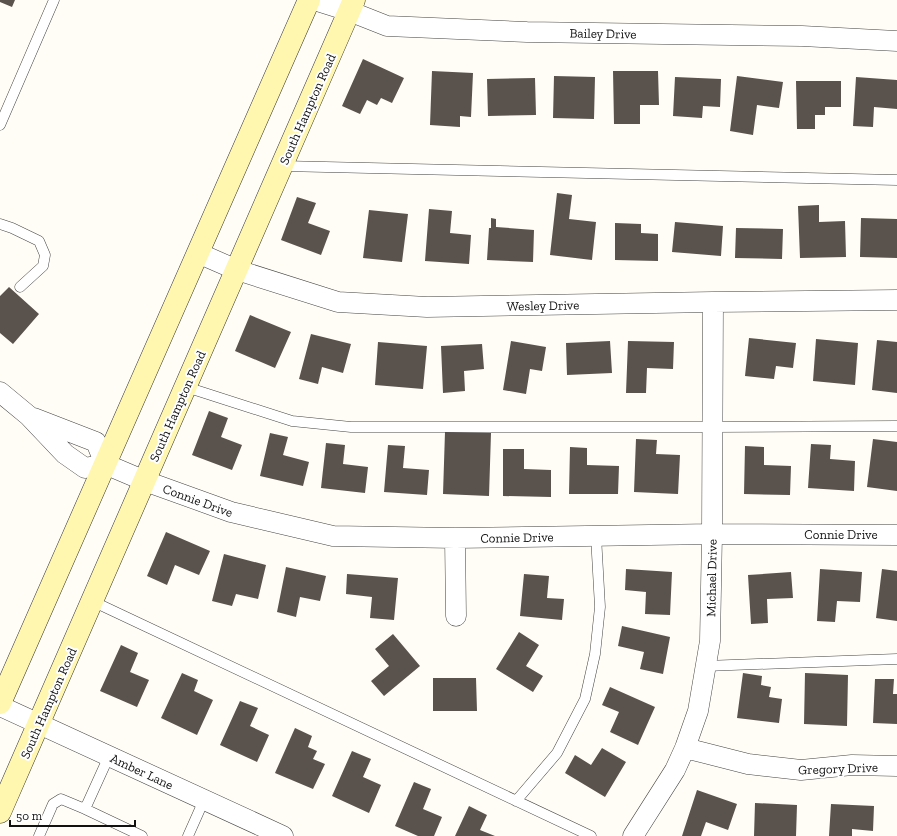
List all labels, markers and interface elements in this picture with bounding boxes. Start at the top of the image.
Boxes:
street label: Bailey Drive [569,25,637,42]
street label: South Hampton Road [276,51,339,167]
street label: Wesley Drive [507,297,579,314]
street label: South Hampton Road [146,348,209,464]
street label: Connie Drive [161,481,235,520]
street label: Connie Drive [804,527,878,542]
street label: Connie Drive [480,529,554,546]
street label: Michael Drive [703,539,720,617]
street label: South Hampton Road [17,645,80,761]
street label: Amber Lane [108,750,176,793]
street label: Gregory Drive [798,760,878,777]
scale bar [10,802,135,828]
text: 50 m [16,809,43,823]

